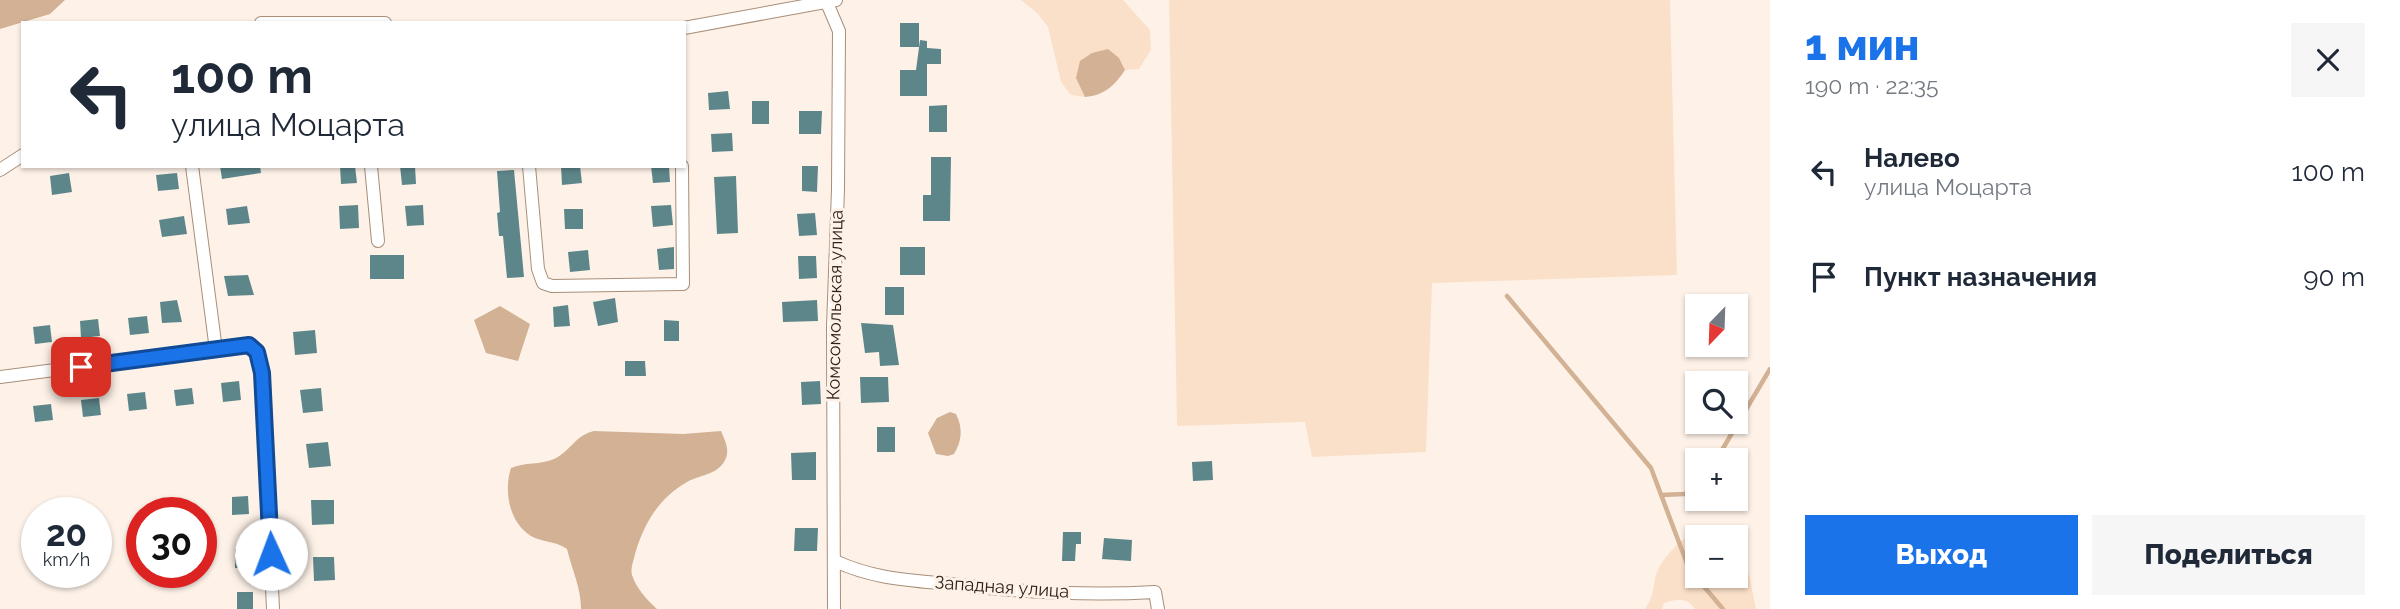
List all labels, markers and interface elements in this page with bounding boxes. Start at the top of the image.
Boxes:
text: 1 мин [1805,21,1919,70]
button: close [2291,23,2365,97]
text: 100 m [171,47,313,104]
icon: left [56,49,147,140]
text: 190 m · 22:35 [1805,72,1939,99]
text: улица Моцарта [171,106,405,143]
text: Налево [1864,143,1960,173]
icon: left [1805,153,1843,191]
text: 100 m [2292,157,2365,187]
text: улица Моцарта [1864,173,2032,200]
street label: Комсомольская улица [822,210,847,400]
icon: arrive [1805,258,1843,296]
text: Пункт назначения [1864,262,2097,292]
text: 90 m [2303,262,2365,292]
north arrow [1685,294,1748,357]
map controls [1685,294,1748,588]
pin [51,337,111,397]
icon: arrive [62,348,100,386]
button: search [1685,371,1748,434]
button: + [1685,448,1748,511]
speed limit sign: 30 [126,497,217,588]
text: 20 [46,513,87,554]
button: Выход [1805,515,2078,595]
button: Поделиться [2092,515,2365,595]
position arrow [234,517,308,591]
button: − [1685,525,1748,588]
text: km/h [43,549,90,570]
street label: Западная улица [934,571,1070,602]

